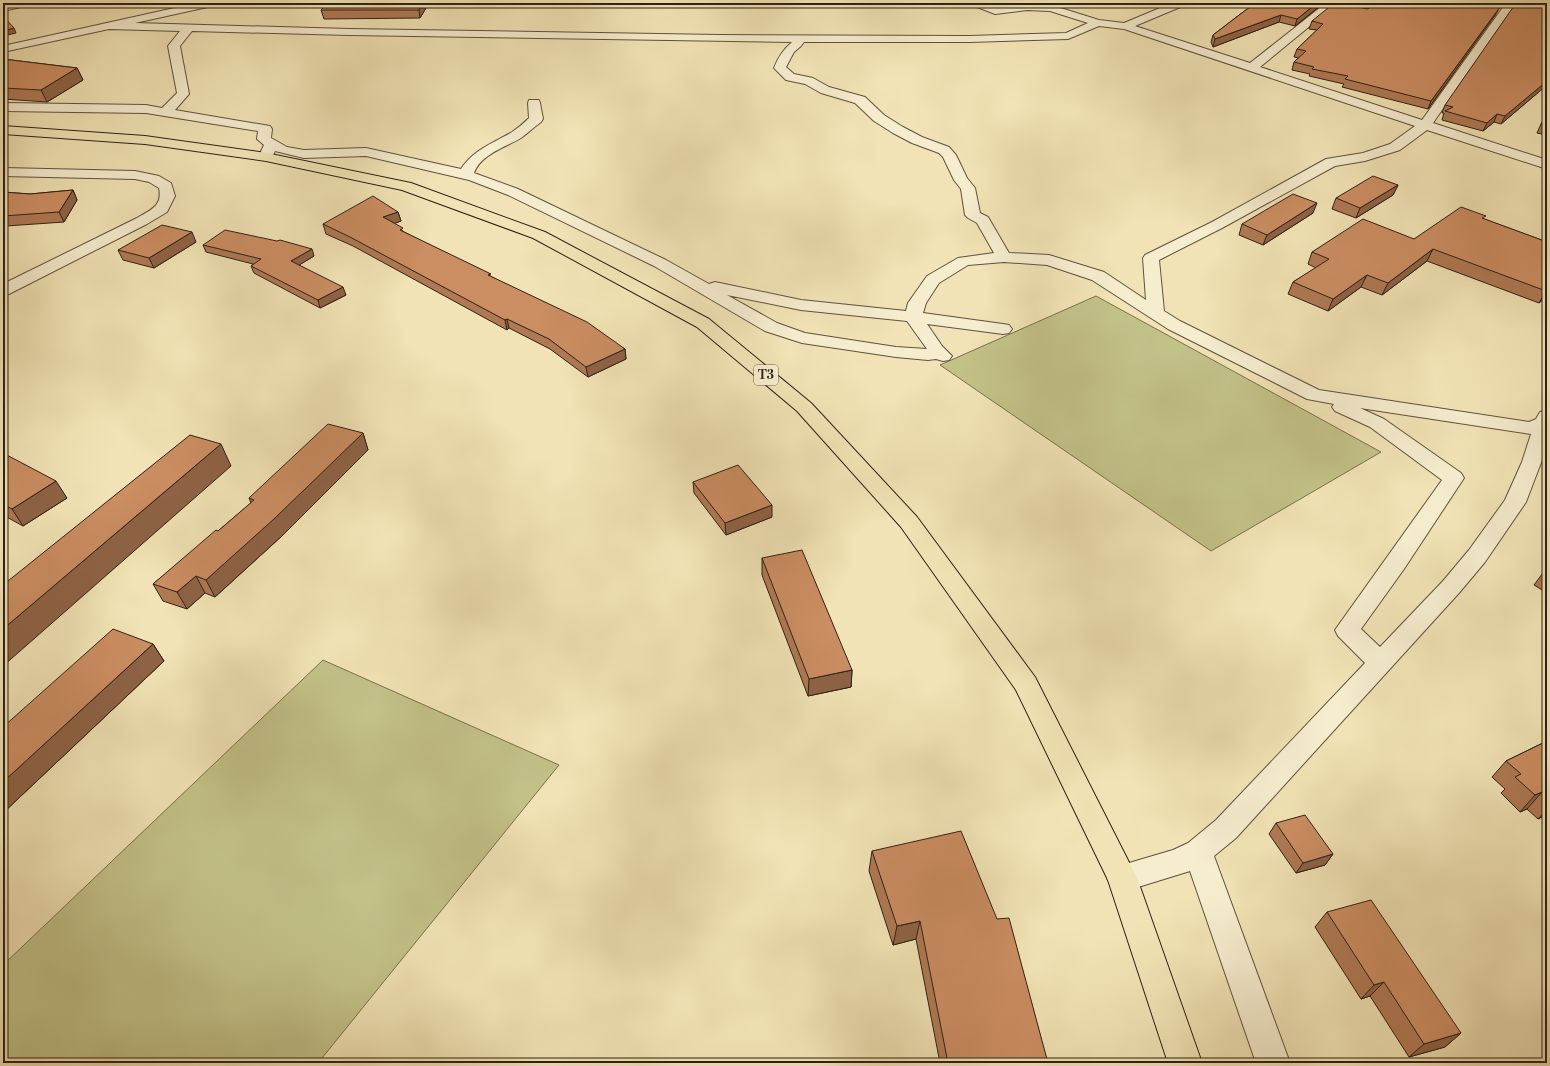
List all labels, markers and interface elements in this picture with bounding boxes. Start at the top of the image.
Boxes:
road number: T3 [754,365,778,385]

